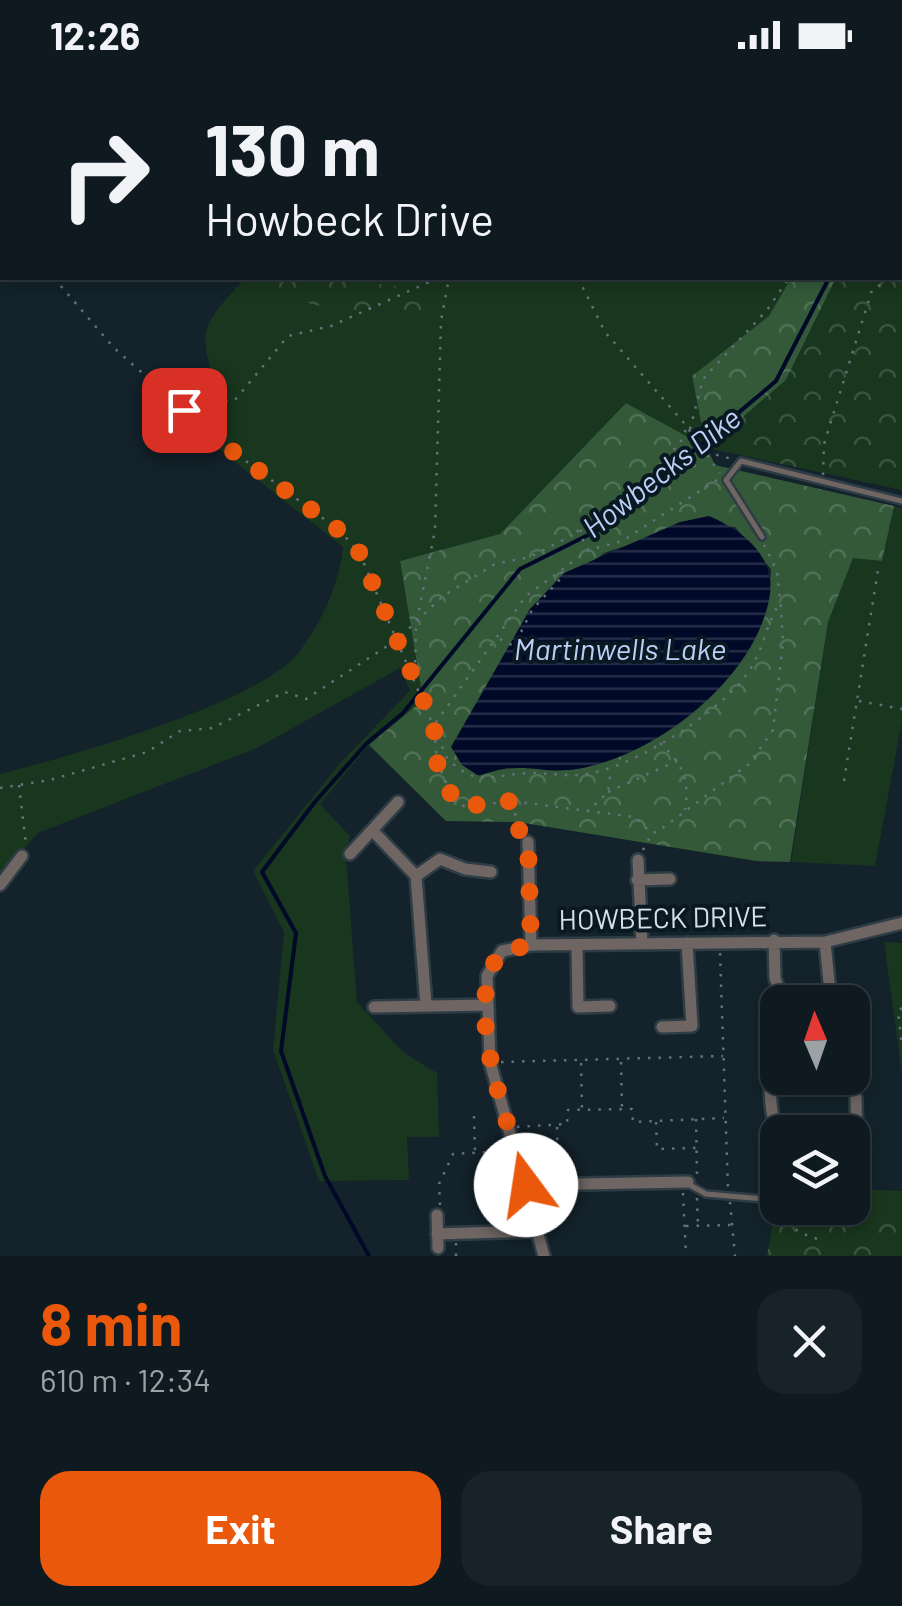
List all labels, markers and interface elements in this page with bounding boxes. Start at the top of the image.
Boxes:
text: 12:26 [50,12,140,58]
text: 130 m [205,106,380,190]
icon: right [40,110,170,240]
text: Howbeck Drive [205,191,494,245]
pin [142,368,227,453]
icon: arrive [157,383,212,438]
water label: Howbecks Dike [575,399,747,544]
water label: Martinwells Lake [514,630,726,666]
street label: HOWBECK DRIVE [558,898,768,936]
north arrow [760,985,870,1095]
map controls [760,985,870,1225]
button: layers [760,1115,870,1225]
position arrow [474,1133,578,1237]
text: 8 min [40,1286,183,1358]
button: close [757,1289,862,1394]
text: 610 m · 12:34 [40,1360,211,1398]
button: Exit [40,1471,441,1586]
button: Share [461,1471,862,1586]

